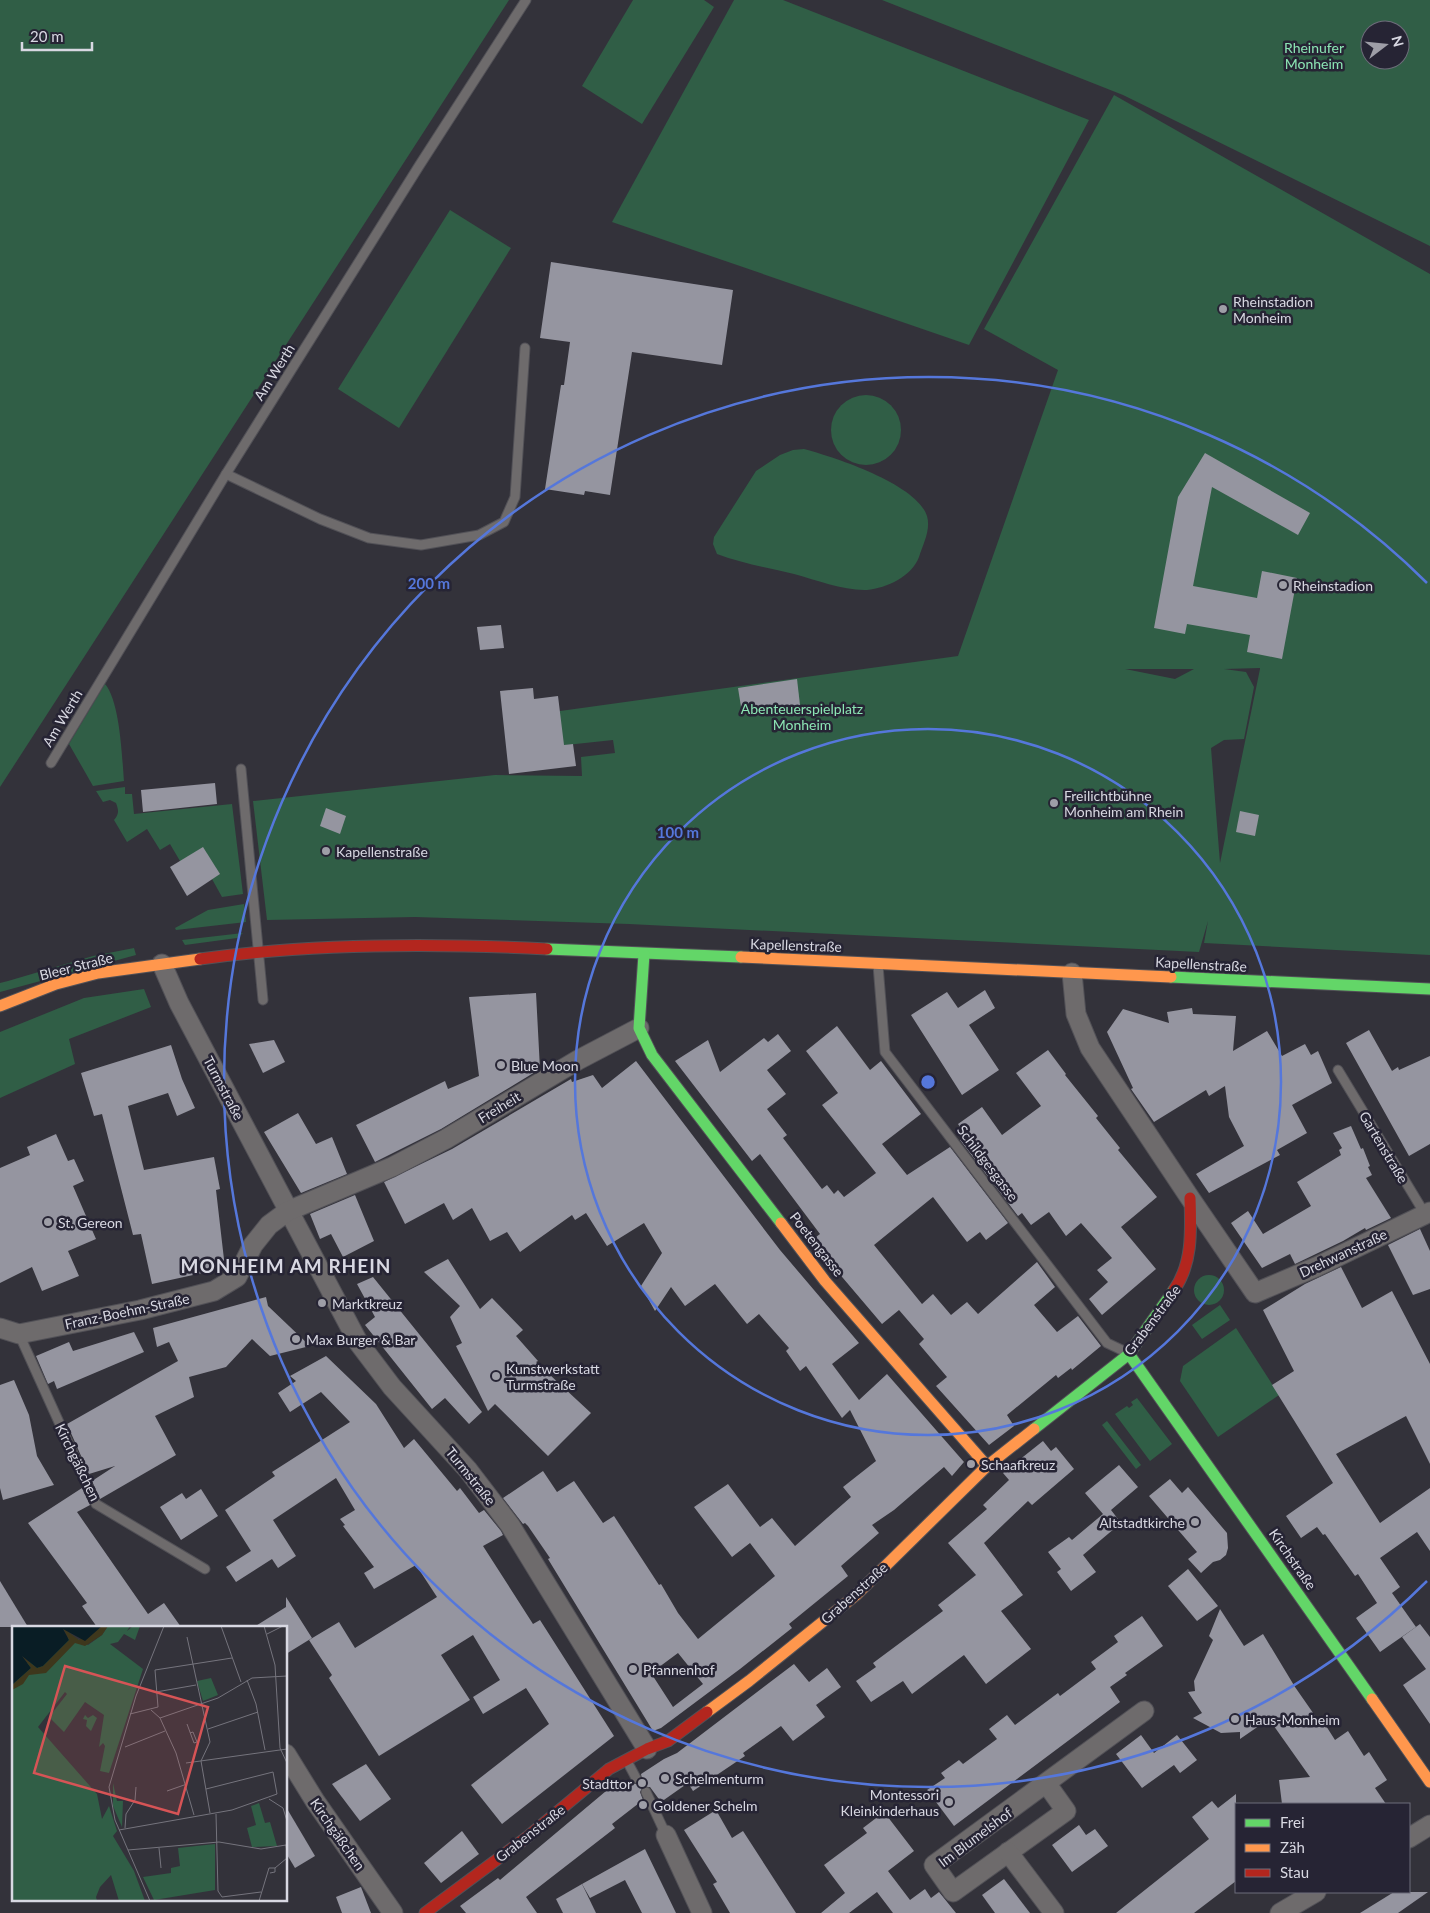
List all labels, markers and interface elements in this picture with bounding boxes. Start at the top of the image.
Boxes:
scale bar [22,20,92,52]
north arrow [1360,20,1410,70]
text: 20 m [30,27,64,45]
text: N [1388,34,1408,49]
park label: Rheinufer Monheim [1284,39,1344,72]
place label: Rheinstadion Monheim [1233,293,1313,326]
marker: Rheinstadion Monheim [1217,303,1229,315]
street label: Am Werth [250,341,298,403]
text: 200 m [408,574,450,592]
place label: Rheinstadion [1293,577,1373,594]
marker: Rheinstadion [1277,579,1289,591]
street label: Am Werth [38,686,86,750]
park label: Abenteuerspielplatz Monheim [741,700,863,733]
place label: Freilichtbühne Monheim am Rhein [1064,787,1183,820]
marker: Freilichtbühne Monheim am Rhein [1048,797,1060,809]
text: 100 m [657,823,699,841]
place label: Kapellenstraße [336,843,428,860]
marker: Kapellenstraße [320,845,332,857]
street label: Kapellenstraße [750,935,842,955]
street label: Bleer Straße [37,949,115,983]
street label: Kapellenstraße [1155,953,1247,975]
street label: Turmstraße [200,1053,248,1123]
place label: Blue Moon [511,1057,578,1074]
marker: Blue Moon [495,1059,507,1071]
centre of rings [919,1073,937,1091]
street label: Freiheit [475,1088,523,1126]
street label: Gartenstraße [1356,1108,1412,1186]
street label: Schildgesgasse [954,1122,1022,1204]
street label: Poetengasse [787,1208,847,1280]
place label: St. Gereon [58,1214,123,1231]
marker: St. Gereon [42,1216,54,1228]
street label: Drehwanstraße [1296,1225,1390,1281]
district label: MONHEIM AM RHEIN [181,1254,391,1277]
street label: Grabenstraße [1120,1281,1184,1359]
street label: Franz-Boehm-Straße [63,1289,191,1333]
place label: Marktkreuz [332,1295,402,1312]
marker: Marktkreuz [316,1297,328,1309]
place label: Max Burger & Bar [306,1331,415,1348]
marker: Max Burger & Bar [290,1333,302,1345]
place label: Kunstwerkstatt Turmstraße [506,1360,600,1393]
marker: Kunstwerkstatt Turmstraße [490,1370,502,1382]
street label: Kirchgäßchen [52,1421,104,1503]
street label: Turmstraße [442,1444,500,1508]
place label: Schaafkreuz [981,1456,1055,1473]
marker: Schaafkreuz [965,1458,977,1470]
place label: Altstadtkirche [1099,1514,1185,1531]
marker: Altstadtkirche [1189,1516,1201,1528]
street label: Kirchstraße [1266,1525,1320,1593]
street label: Grabenstraße [817,1559,891,1627]
inset map [12,1626,288,1900]
place label: Pfannenhof [643,1661,715,1678]
marker: Pfannenhof [627,1663,639,1675]
place label: Haus-Monheim [1245,1711,1340,1728]
marker: Haus-Monheim [1229,1713,1241,1725]
place label: Schelmenturm [675,1770,764,1787]
marker: Schelmenturm [659,1772,671,1784]
place label: Stadttor [582,1775,632,1792]
marker: Stadttor [636,1777,648,1789]
place label: Montessori Kleinkinderhaus [841,1786,939,1819]
street label: Kirchgäßchen [307,1795,369,1873]
marker: Montessori Kleinkinderhaus [943,1796,955,1808]
place label: Goldener Schelm [653,1797,757,1814]
marker: Goldener Schelm [637,1799,649,1811]
street label: Grabenstraße [492,1801,568,1865]
legend [1235,1803,1410,1893]
street label: Im Blumelshof [935,1804,1015,1870]
text: Frei [1280,1813,1305,1831]
text: Zäh [1280,1838,1305,1856]
text: Stau [1280,1863,1309,1881]

